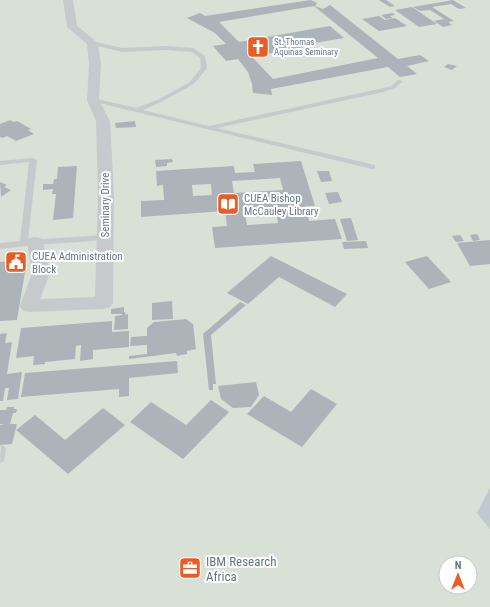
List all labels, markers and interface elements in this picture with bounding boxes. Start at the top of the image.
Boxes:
church icon: St. Thomas Aquinas Seminary [245,34,271,60]
place label: St. Thomas Aquinas Seminary [274,37,338,57]
street label: Seminary Drive [99,173,112,237]
library icon: CUEA Bishop McCauley Library [215,191,241,217]
place label: CUEA Bishop McCauley Library [244,192,319,218]
public building icon: CUEA Administration Block [3,249,29,275]
place label: CUEA Administration Block [32,250,123,276]
place label: IBM Research Africa [206,554,277,584]
office icon: IBM Research Africa [177,555,203,581]
north arrow [438,555,478,595]
text: N [455,559,462,572]

